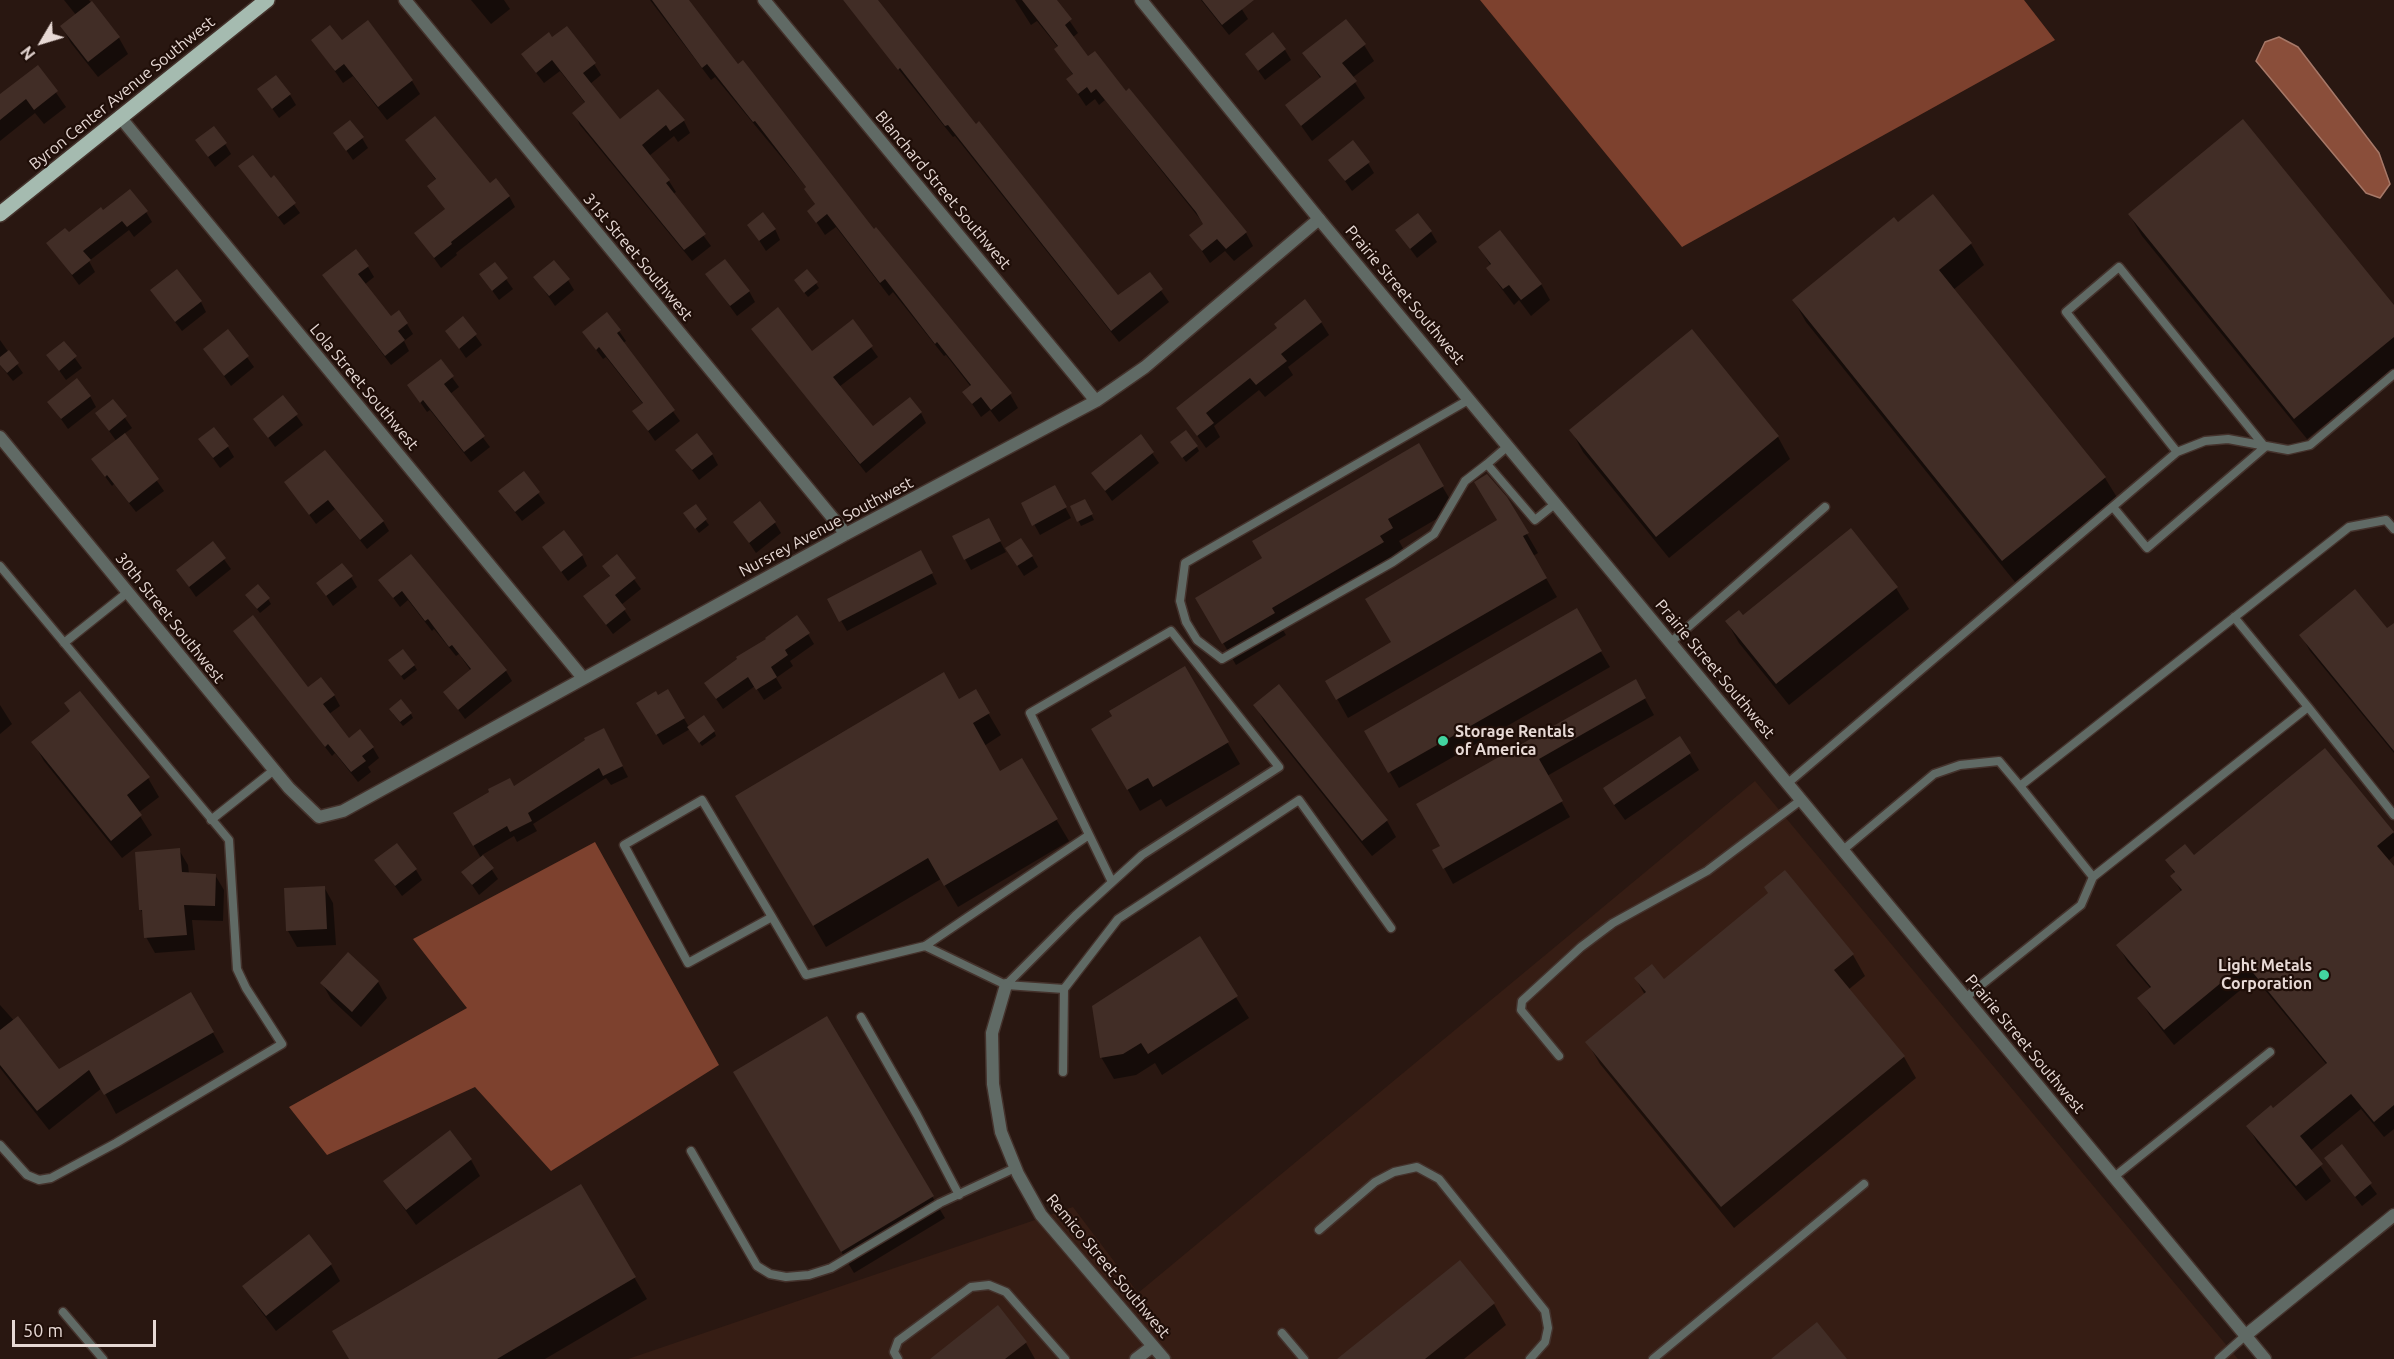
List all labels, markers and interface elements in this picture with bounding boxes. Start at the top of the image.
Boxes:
north arrow [12,12,72,72]
street label: Byron Center Avenue Southwest [25,12,219,174]
text: N [17,43,39,63]
street label: Blanchard Street Southwest [871,107,1015,273]
street label: 31st Street Southwest [579,190,697,324]
street label: Prairie Street Southwest [1341,222,1469,368]
street label: Lola Street Southwest [306,320,422,454]
street label: Nursrey Avenue Southwest [736,473,916,581]
street label: 30th Street Southwest [111,549,229,687]
street label: Prairie Street Southwest [1651,596,1779,742]
place label: Storage Rentals of America [1455,722,1574,760]
marker: Storage Rentals of America [1436,734,1450,748]
place label: Light Metals Corporation [2218,956,2312,994]
marker: Light Metals Corporation [2317,968,2331,982]
street label: Prairie Street Southwest [1961,971,2089,1117]
street label: Remico Street Southwest [1042,1190,1174,1342]
scale bar [15,1308,159,1346]
text: 50 m [23,1320,63,1340]

